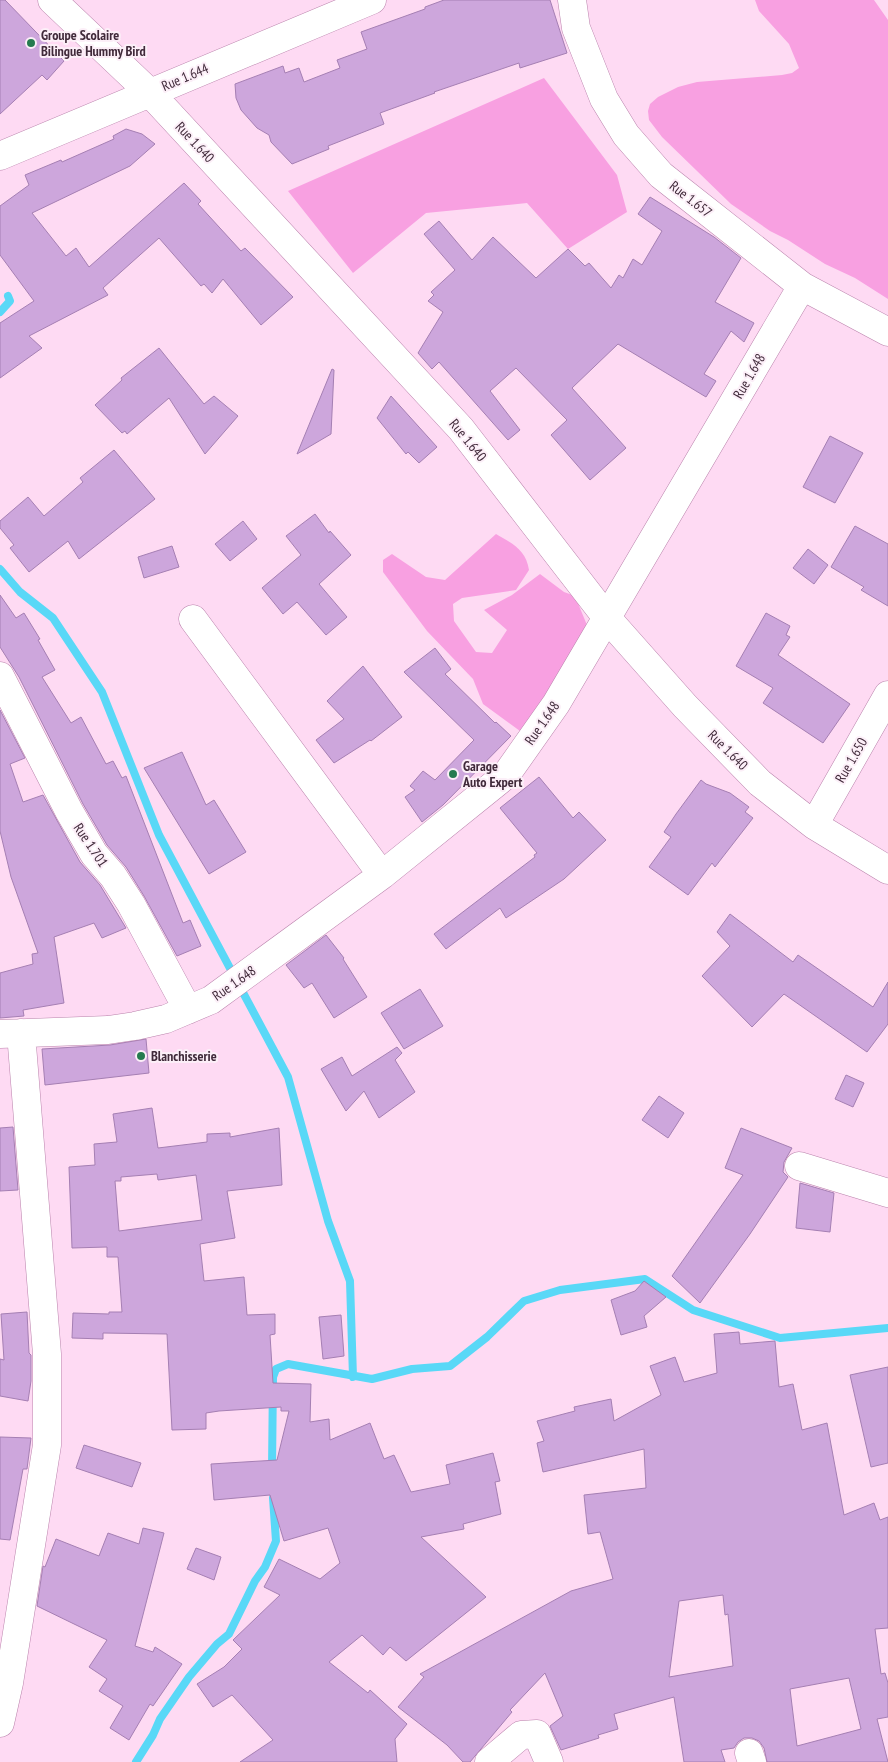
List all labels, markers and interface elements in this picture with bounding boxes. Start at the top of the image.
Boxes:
place label: Groupe Scolaire Bilingue Hummy Bird [41,26,146,60]
marker: Groupe Scolaire Bilingue Hummy Bird [25,37,37,49]
street label: Rue 1.644 [159,59,212,95]
street label: Rue 1.640 [172,118,218,166]
street label: Rue 1.657 [666,177,716,221]
street label: Rue 1.648 [729,350,769,402]
street label: Rue 1.640 [446,415,490,465]
street label: Rue 1.648 [521,698,563,748]
street label: Rue 1.640 [704,726,752,774]
street label: Rue 1.650 [831,734,871,786]
place label: Garage Auto Expert [462,757,522,791]
marker: Garage Auto Expert [447,768,459,780]
street label: Rue 1.701 [70,820,112,870]
street label: Rue 1.648 [209,962,259,1004]
place label: Blanchisserie [151,1047,217,1065]
marker: Blanchisserie [135,1050,147,1062]

